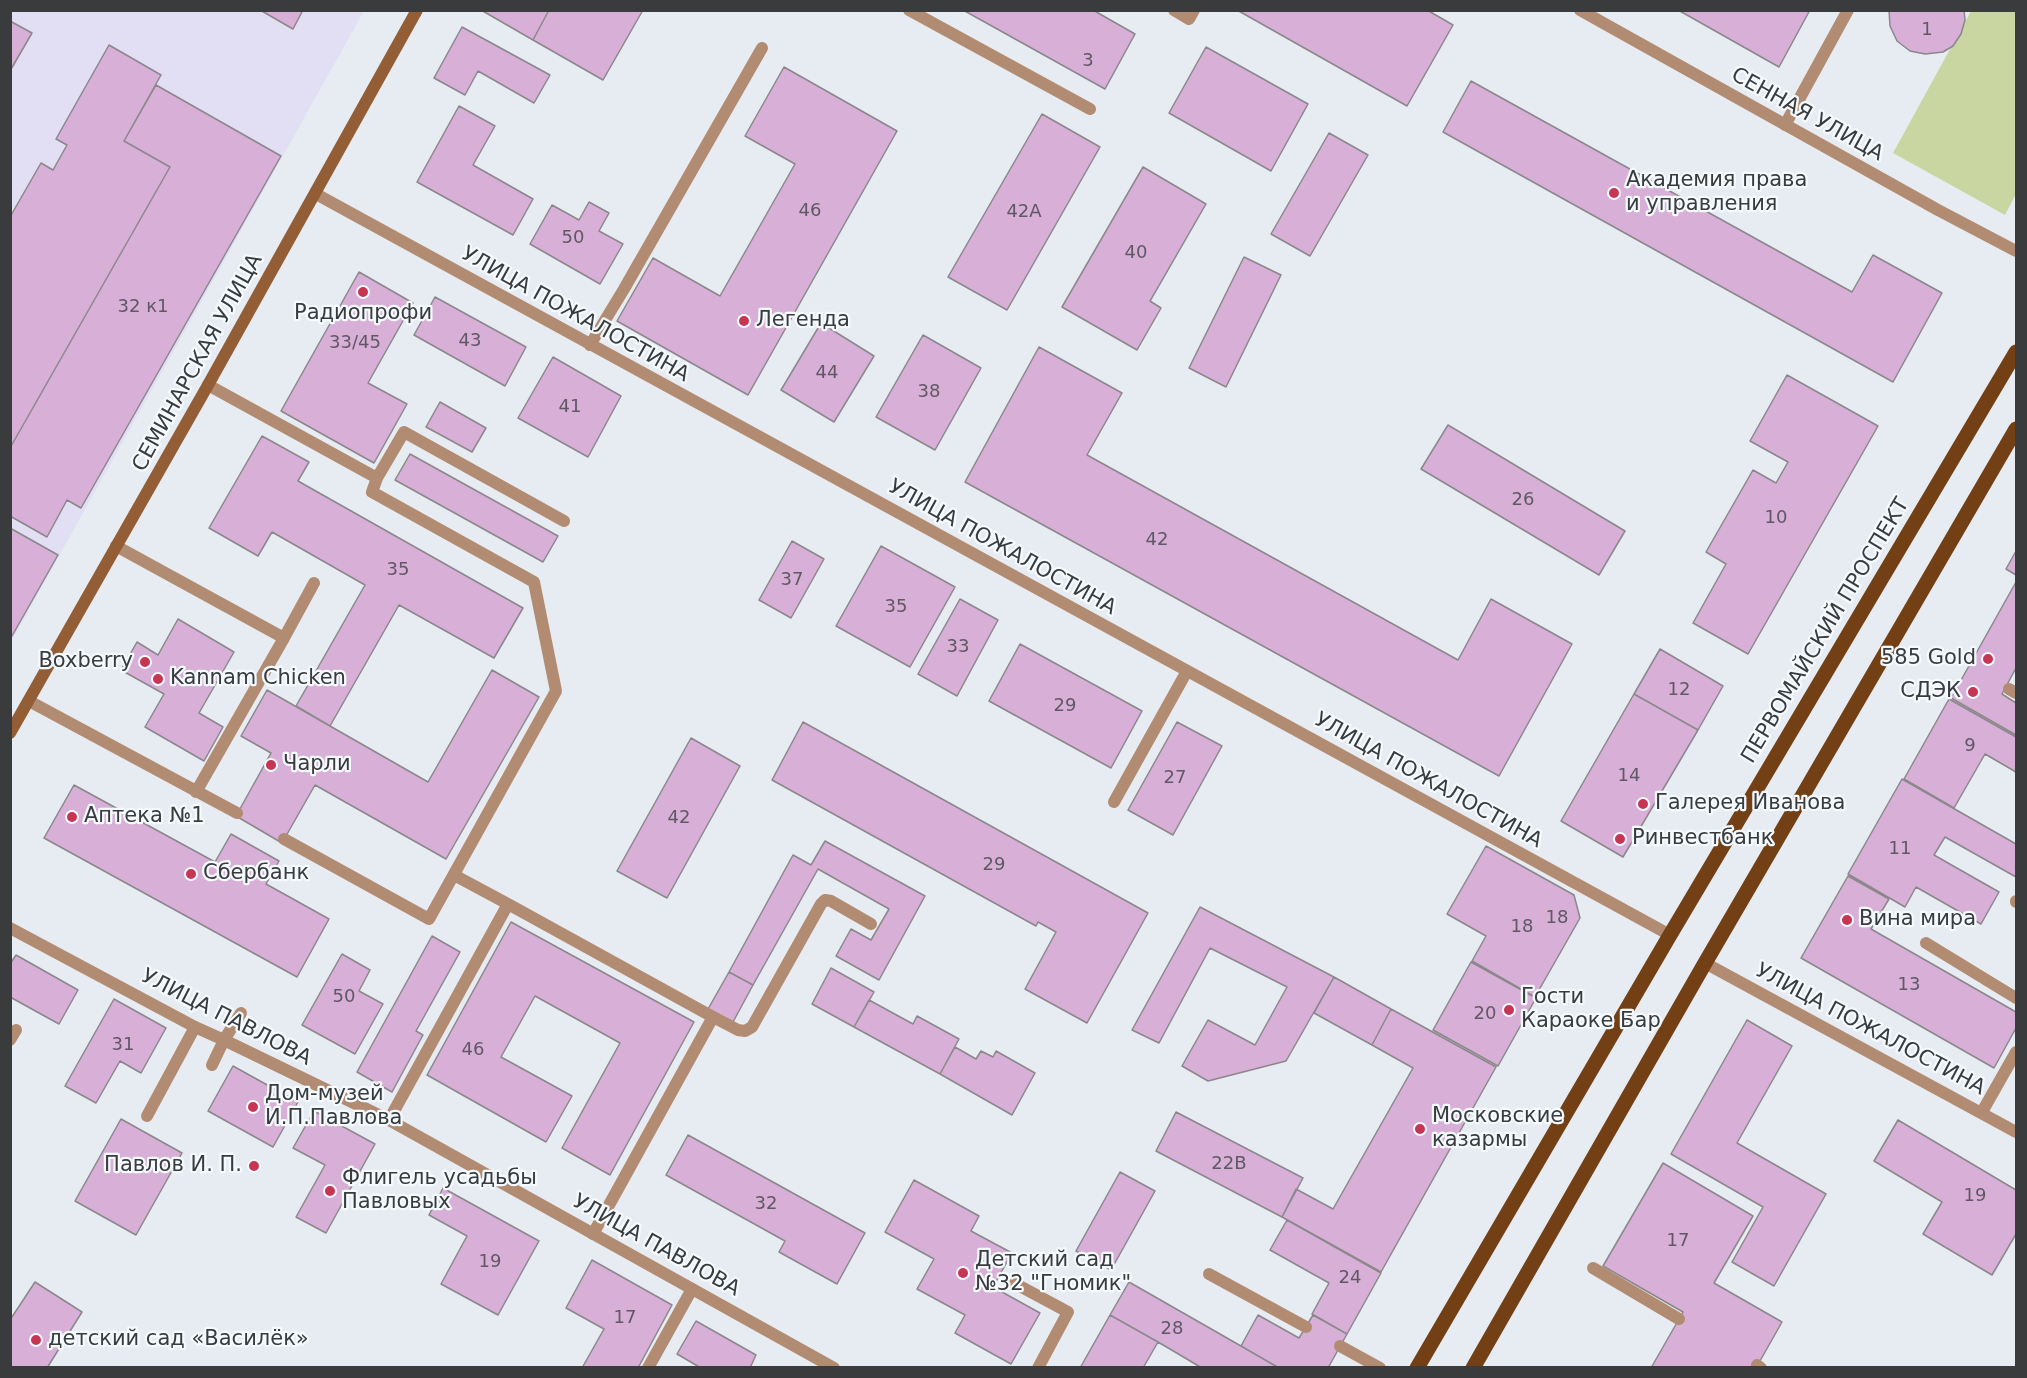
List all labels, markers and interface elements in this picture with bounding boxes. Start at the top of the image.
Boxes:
house number: 1 [1921,19,1933,41]
house number: 3 [1082,50,1094,72]
street label: СЕННАЯ УЛИЦА [1726,63,1888,167]
place label: Академия права и управления [1626,168,1807,218]
marker: Академия права и управления [1607,186,1621,200]
house number: 46 [799,200,821,222]
house number: 42А [1006,201,1042,223]
house number: 50 [562,227,584,249]
street label: УЛИЦА ПОЖАЛОСТИНА [457,242,693,388]
house number: 40 [1125,242,1147,264]
street label: СЕМИНАРСКАЯ УЛИЦА [128,250,268,476]
marker: Радиопрофи [356,285,370,299]
house number: 32 к1 [118,296,168,318]
place label: Радиопрофи [294,301,432,327]
place label: Легенда [756,308,850,334]
marker: Легенда [737,314,751,328]
house number: 43 [459,330,481,352]
house number: 33/45 [329,332,381,354]
house number: 44 [816,362,838,384]
house number: 38 [918,381,940,403]
house number: 41 [559,396,581,418]
street label: УЛИЦА ПОЖАЛОСТИНА [884,475,1120,621]
house number: 26 [1512,489,1534,511]
street label: ПЕРВОМАЙСКИЙ ПРОСПЕКТ [1737,494,1915,768]
house number: 10 [1765,507,1787,529]
house number: 42 [1146,529,1168,551]
house number: 35 [387,559,409,581]
house number: 37 [781,569,803,591]
house number: 35 [885,596,907,618]
house number: 33 [947,636,969,658]
place label: 585 Gold [1881,646,1976,672]
place label: Boxberry [38,649,133,675]
marker: 585 Gold [1981,652,1995,666]
marker: Boxberry [138,655,152,669]
place label: Kannam Chicken [170,666,346,692]
marker: Kannam Chicken [151,672,165,686]
house number: 12 [1668,679,1690,701]
place label: СДЭК [1900,679,1961,705]
marker: СДЭК [1966,685,1980,699]
house number: 29 [1054,695,1076,717]
street label: УЛИЦА ПОЖАЛОСТИНА [1310,708,1546,854]
house number: 9 [1964,735,1976,757]
place label: Чарли [283,752,351,778]
marker: Чарли [264,758,278,772]
house number: 14 [1618,765,1640,787]
house number: 27 [1164,767,1186,789]
place label: Галерея Иванова [1655,791,1845,817]
marker: Галерея Иванова [1636,797,1650,811]
place label: Аптека №1 [84,804,205,830]
house number: 42 [668,807,690,829]
marker: Аптека №1 [65,810,79,824]
place label: Ринвестбанк [1632,826,1773,852]
marker: Ринвестбанк [1613,832,1627,846]
house number: 11 [1889,838,1911,860]
house number: 29 [983,854,1005,876]
place label: Сбербанк [203,861,309,887]
marker: Сбербанк [184,867,198,881]
house number: 18 [1546,907,1568,929]
place label: Вина мира [1859,907,1976,933]
marker: Вина мира [1840,913,1854,927]
house number: 18 [1511,916,1533,938]
street label: УЛИЦА ПОЖАЛОСТИНА [1751,959,1989,1101]
street label: УЛИЦА ПАВЛОВА [137,964,315,1072]
house number: 13 [1898,974,1920,996]
place label: Гости Караоке Бар [1521,985,1661,1035]
house number: 50 [333,986,355,1008]
house number: 20 [1474,1003,1496,1025]
marker: Гости Караоке Бар [1502,1003,1516,1017]
house number: 31 [112,1034,134,1056]
house number: 46 [462,1039,484,1061]
place label: Дом-музей И.П.Павлова [265,1082,402,1132]
marker: Дом-музей И.П.Павлова [246,1100,260,1114]
place label: Московские казармы [1432,1104,1563,1154]
marker: Московские казармы [1413,1122,1427,1136]
place label: Павлов И. П. [104,1153,242,1179]
house number: 22В [1211,1153,1247,1175]
marker: Павлов И. П. [247,1159,261,1173]
place label: Флигель усадьбы Павловых [342,1166,537,1216]
marker: Флигель усадьбы Павловых [323,1184,337,1198]
house number: 19 [1964,1185,1986,1207]
street label: УЛИЦА ПАВЛОВА [568,1190,744,1302]
house number: 32 [755,1193,777,1215]
house number: 17 [1667,1230,1689,1252]
place label: Детский сад №32 "Гномик" [975,1248,1131,1298]
house number: 19 [479,1251,501,1273]
marker: Детский сад №32 "Гномик" [956,1266,970,1280]
house number: 24 [1339,1267,1361,1289]
house number: 17 [614,1307,636,1329]
house number: 28 [1161,1318,1183,1340]
place label: детский сад «Василёк» [48,1327,309,1353]
marker: детский сад «Василёк» [29,1333,43,1347]

